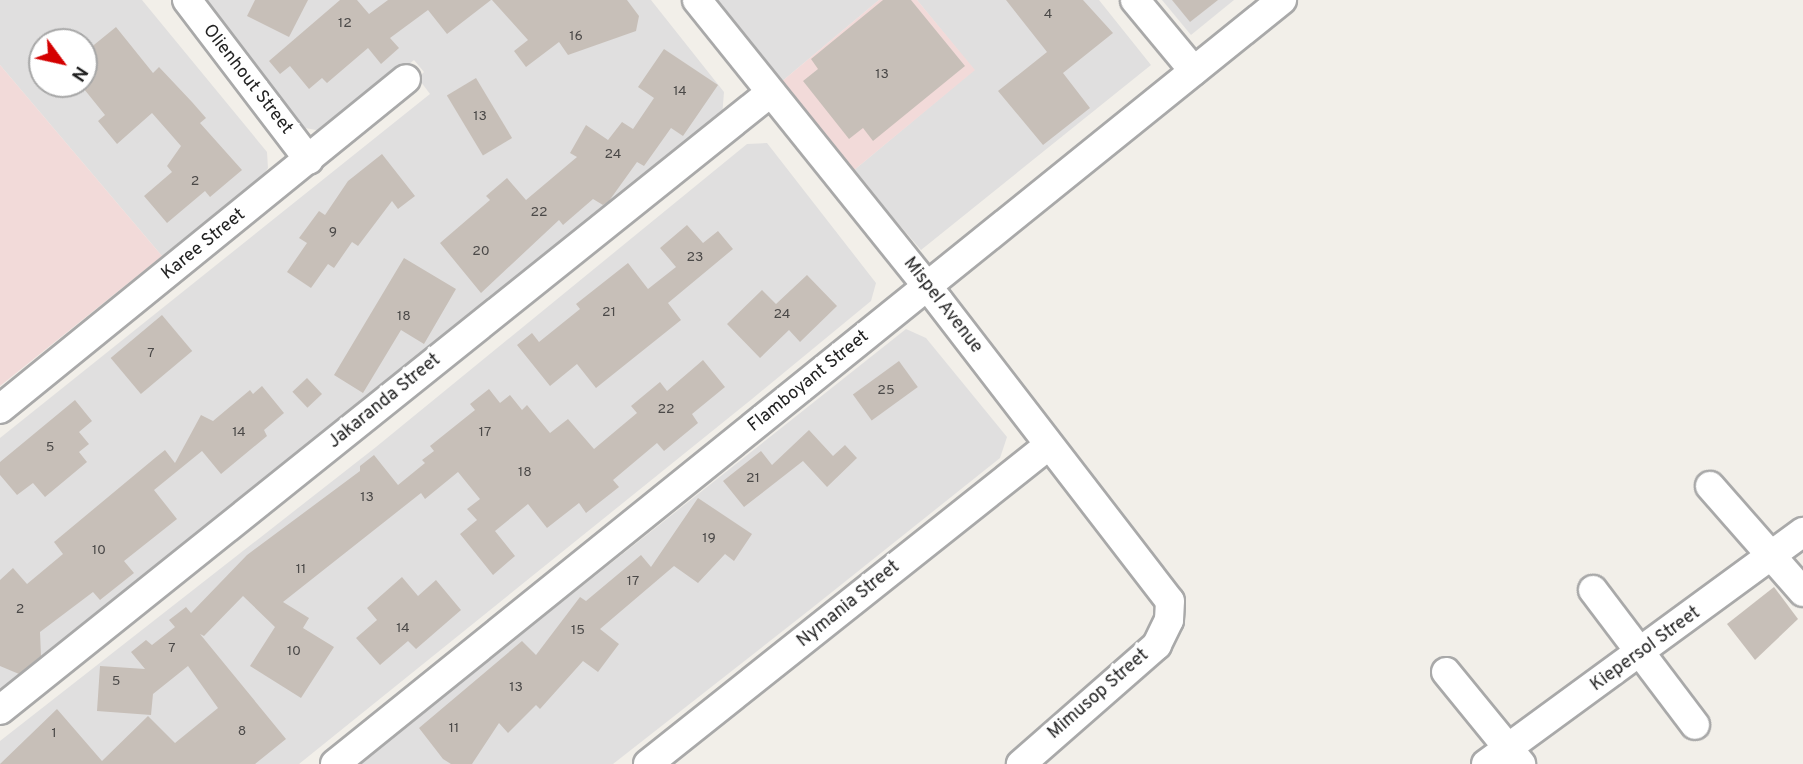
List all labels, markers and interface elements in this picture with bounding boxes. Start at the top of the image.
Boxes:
house number: 4 [1044,7,1052,23]
house number: 12 [338,16,352,32]
street label: Olienhout Street [197,21,297,139]
north arrow [28,28,98,98]
house number: 16 [569,29,583,45]
text: N [65,61,93,86]
house number: 13 [875,67,889,83]
house number: 14 [673,84,687,100]
house number: 13 [473,109,487,125]
house number: 24 [604,147,622,163]
house number: 2 [191,174,199,190]
street label: Karee Street [158,205,250,285]
house number: 22 [530,205,548,221]
house number: 9 [329,225,337,241]
house number: 20 [472,244,490,260]
house number: 23 [687,250,703,266]
street label: Mispel Avenue [898,253,986,359]
house number: 21 [602,305,616,321]
house number: 24 [773,307,791,323]
house number: 18 [397,309,411,325]
street label: Flamboyant Street [744,327,874,437]
house number: 7 [147,346,155,362]
street label: Jakaranda Street [324,350,446,454]
house number: 25 [877,383,895,399]
house number: 22 [657,402,675,418]
house number: 14 [232,425,246,441]
house number: 17 [479,425,491,441]
house number: 5 [46,440,54,456]
house number: 18 [518,465,532,481]
house number: 21 [746,471,760,487]
house number: 13 [360,490,374,506]
house number: 19 [702,531,716,547]
house number: 10 [92,543,106,559]
street label: Nymania Street [793,557,905,653]
house number: 11 [296,562,306,578]
house number: 17 [627,574,639,590]
house number: 2 [16,602,24,618]
street label: Kiepersol Street [1587,603,1705,697]
house number: 14 [396,621,410,637]
house number: 15 [571,623,585,639]
house number: 7 [168,641,176,657]
house number: 10 [287,644,301,660]
street label: Mimusop Street [1044,645,1154,745]
house number: 5 [112,674,120,690]
house number: 13 [509,680,523,696]
house number: 11 [449,721,459,737]
house number: 8 [238,724,246,740]
house number: 1 [51,726,57,742]

